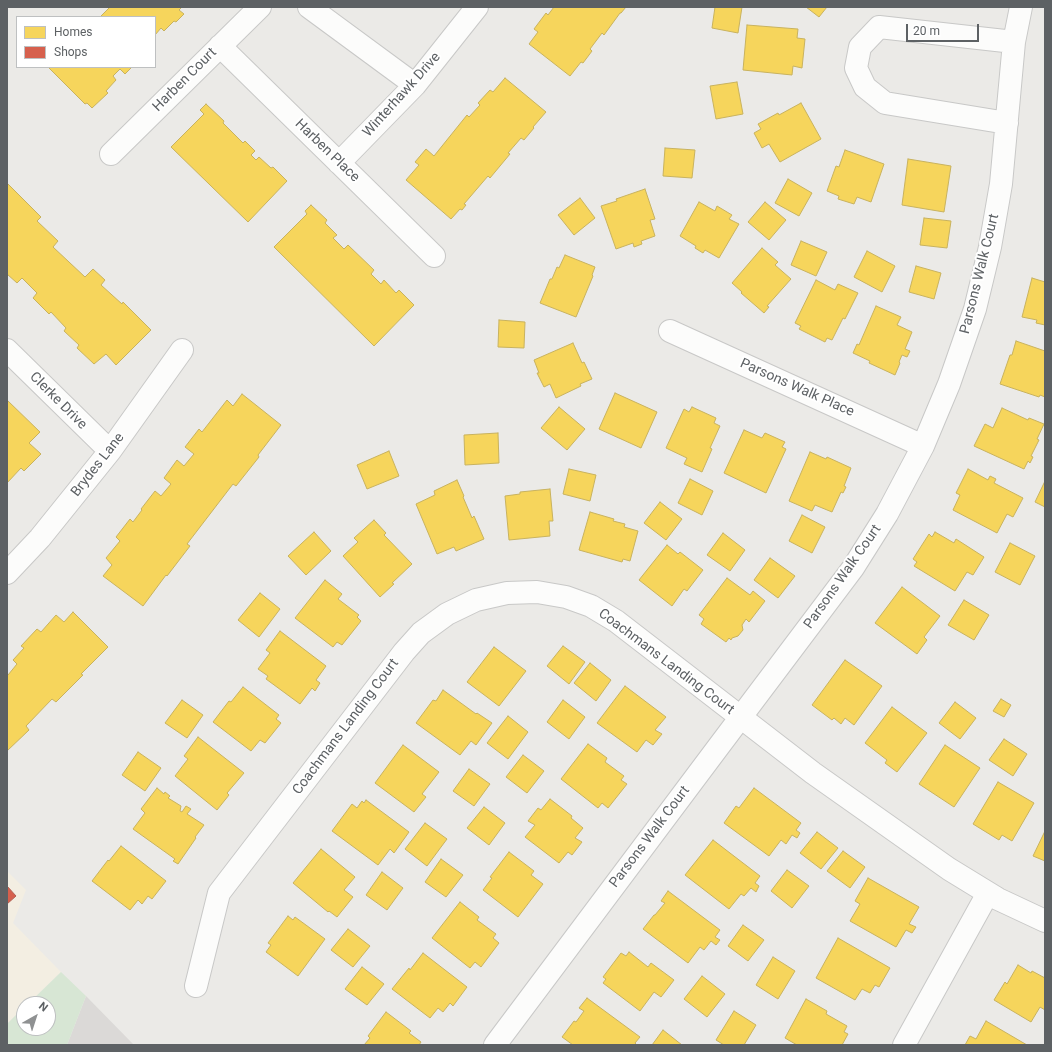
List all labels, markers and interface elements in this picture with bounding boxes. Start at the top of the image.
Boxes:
legend [16,16,156,68]
scale bar [908,16,981,42]
text: 20 m [913,24,940,38]
text: Homes [54,25,92,39]
text: Shops [54,45,88,59]
street label: Harben Court [150,45,220,115]
street label: Winterhawk Drive [360,49,444,141]
street label: Harben Place [291,116,363,186]
street label: Parsons Walk Court [957,212,1003,336]
street label: Parsons Walk Place [737,355,857,421]
street label: Clerke Drive [26,369,90,433]
street label: Brydes Lane [68,430,128,500]
street label: Parsons Walk Court [801,522,885,632]
street label: Coachmans Landing Court [595,605,737,719]
street label: Coachmans Landing Court [289,656,403,798]
street label: Parsons Walk Court [606,783,694,891]
north arrow [16,996,56,1036]
text: N [36,1000,50,1015]

